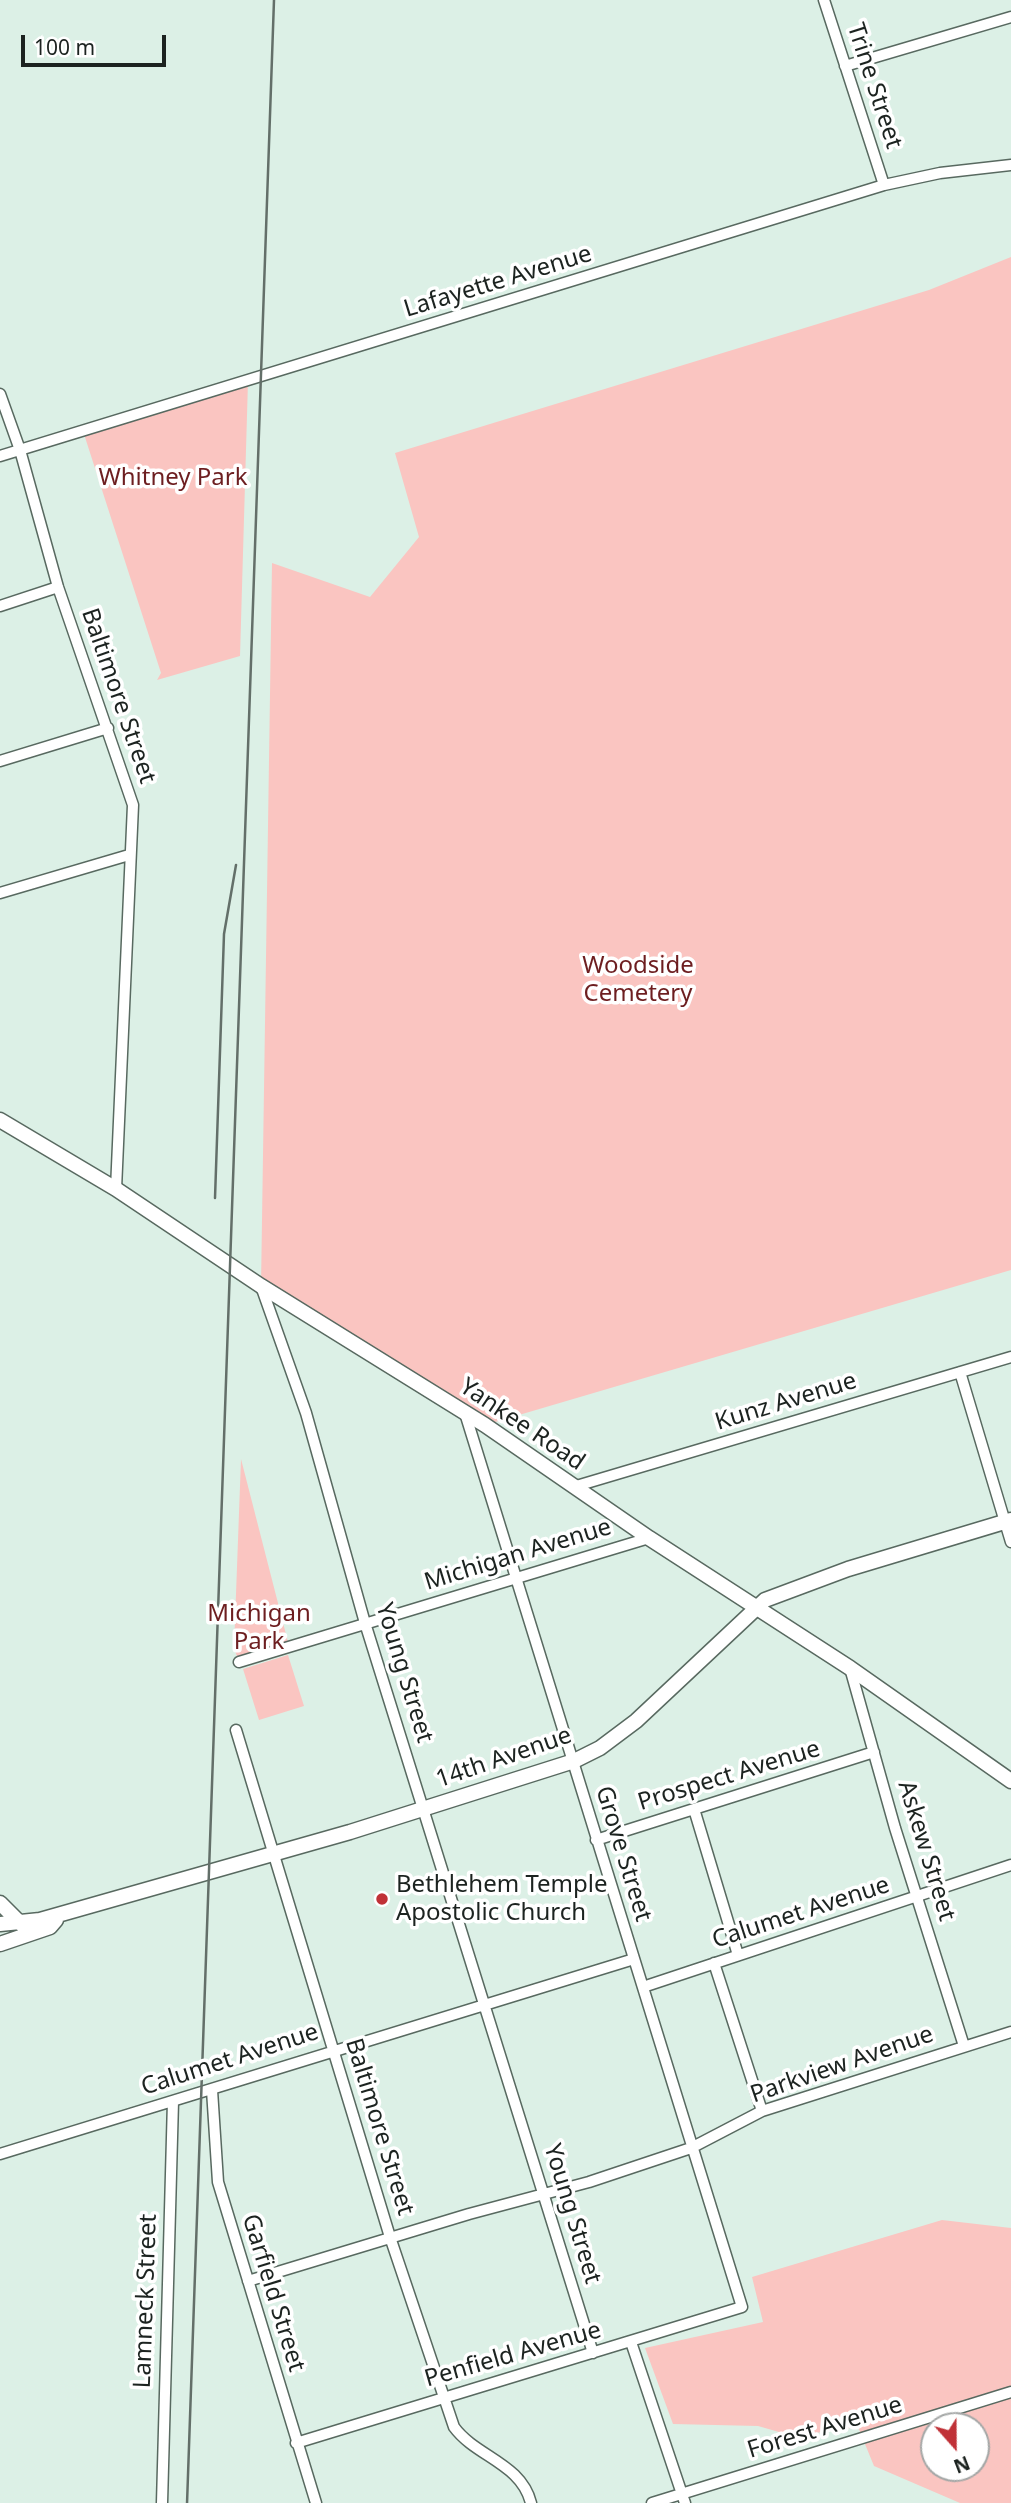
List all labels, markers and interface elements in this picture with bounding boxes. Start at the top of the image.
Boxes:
street label: Trine Street [840,20,908,152]
scale bar [24,21,170,65]
text: 100 m [34,33,95,61]
street label: Lafayette Avenue [401,240,595,324]
park label: Whitney Park [98,464,248,492]
street label: Baltimore Street [75,605,161,787]
park label: Woodside Cemetery [582,952,694,1008]
street label: Kunz Avenue [712,1367,860,1437]
street label: Yankee Road [454,1373,590,1477]
street label: Michigan Avenue [421,1513,615,1597]
park label: Michigan Park [207,1600,311,1656]
street label: Young Street [369,1600,439,1746]
street label: 14th Avenue [432,1721,576,1795]
street label: Prospect Avenue [634,1735,824,1817]
street label: Askew Street [891,1778,961,1924]
street label: Grove Street [589,1783,657,1925]
place label: Bethlehem Temple Apostolic Church [396,1871,608,1927]
street label: Calumet Avenue [709,1871,893,1955]
marker: Bethlehem Temple Apostolic Church [374,1891,390,1907]
street label: Calumet Avenue [138,2018,322,2102]
street label: Parkview Avenue [747,2020,937,2110]
street label: Baltimore Street [338,2035,420,2219]
street label: Young Street [537,2141,607,2287]
street label: Garfield Street [235,2211,311,2375]
street label: Lamneck Street [129,2213,163,2389]
street label: Penfield Avenue [421,2316,605,2394]
street label: Forest Avenue [744,2391,906,2465]
north arrow [920,2412,990,2482]
text: N [950,2450,974,2480]

